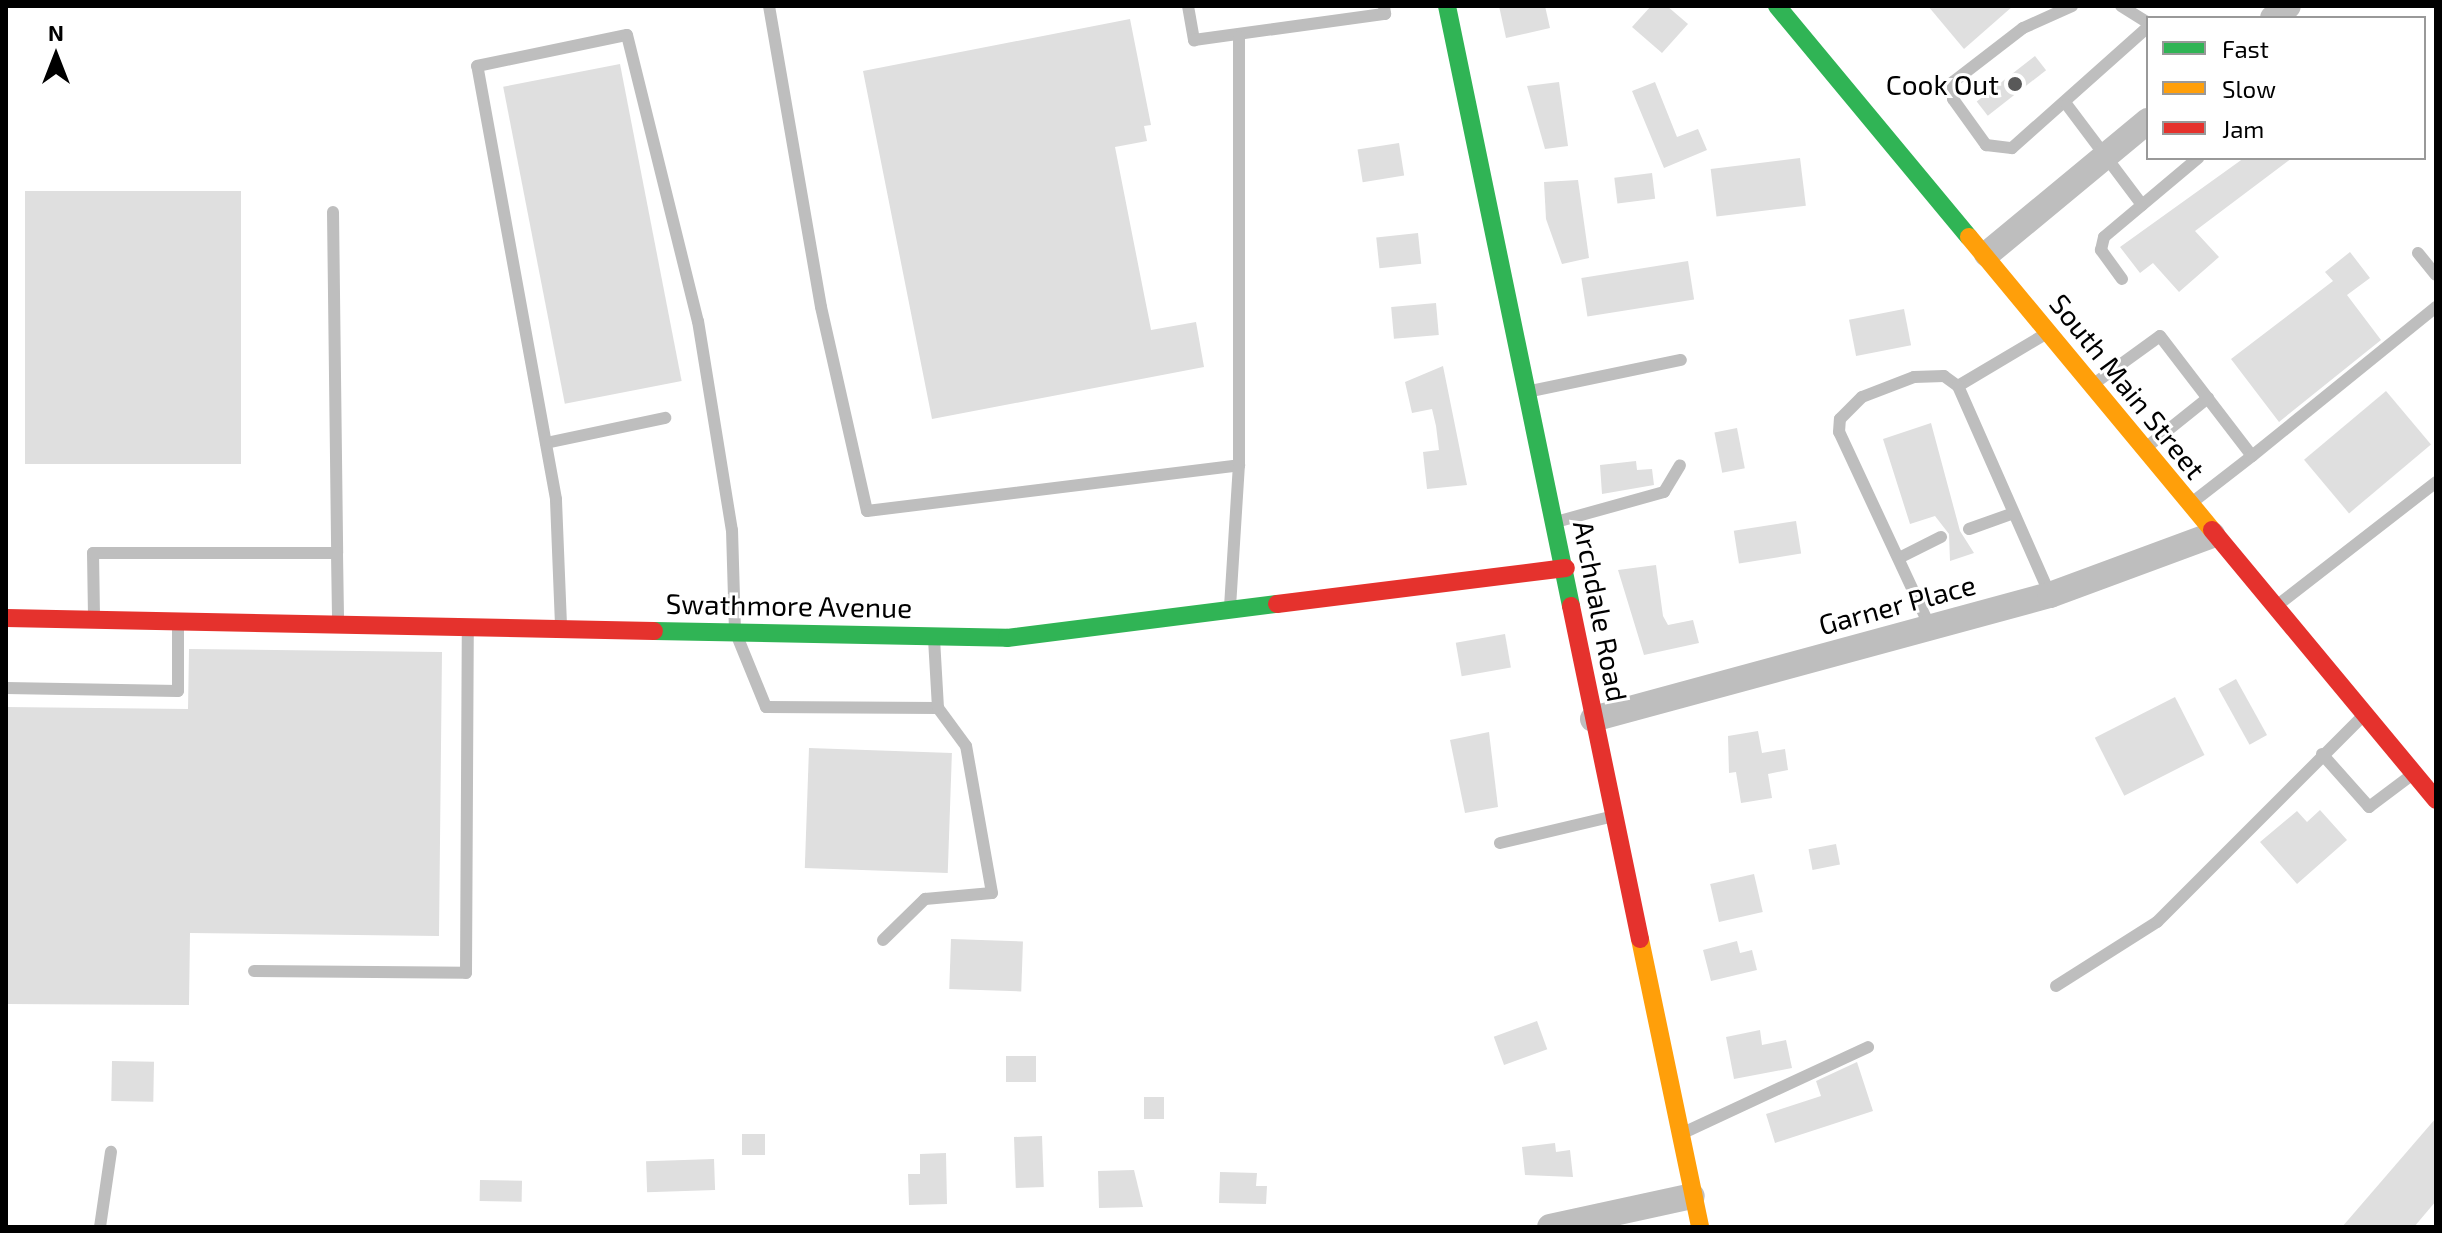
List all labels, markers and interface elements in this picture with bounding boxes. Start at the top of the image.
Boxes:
north arrow [16,16,96,96]
legend [2146,16,2426,160]
text: N [48,19,64,45]
text: Fast [2222,34,2269,63]
place label: Cook Out [1885,67,1999,101]
text: Slow [2222,74,2276,103]
marker: Cook Out [2006,75,2024,93]
text: Jam [2222,114,2264,143]
street label: South Main Street [2043,287,2213,485]
street label: Archdale Road [1567,518,1635,704]
street label: Garner Place [1815,567,1979,641]
street label: Swathmore Avenue [665,586,913,624]

